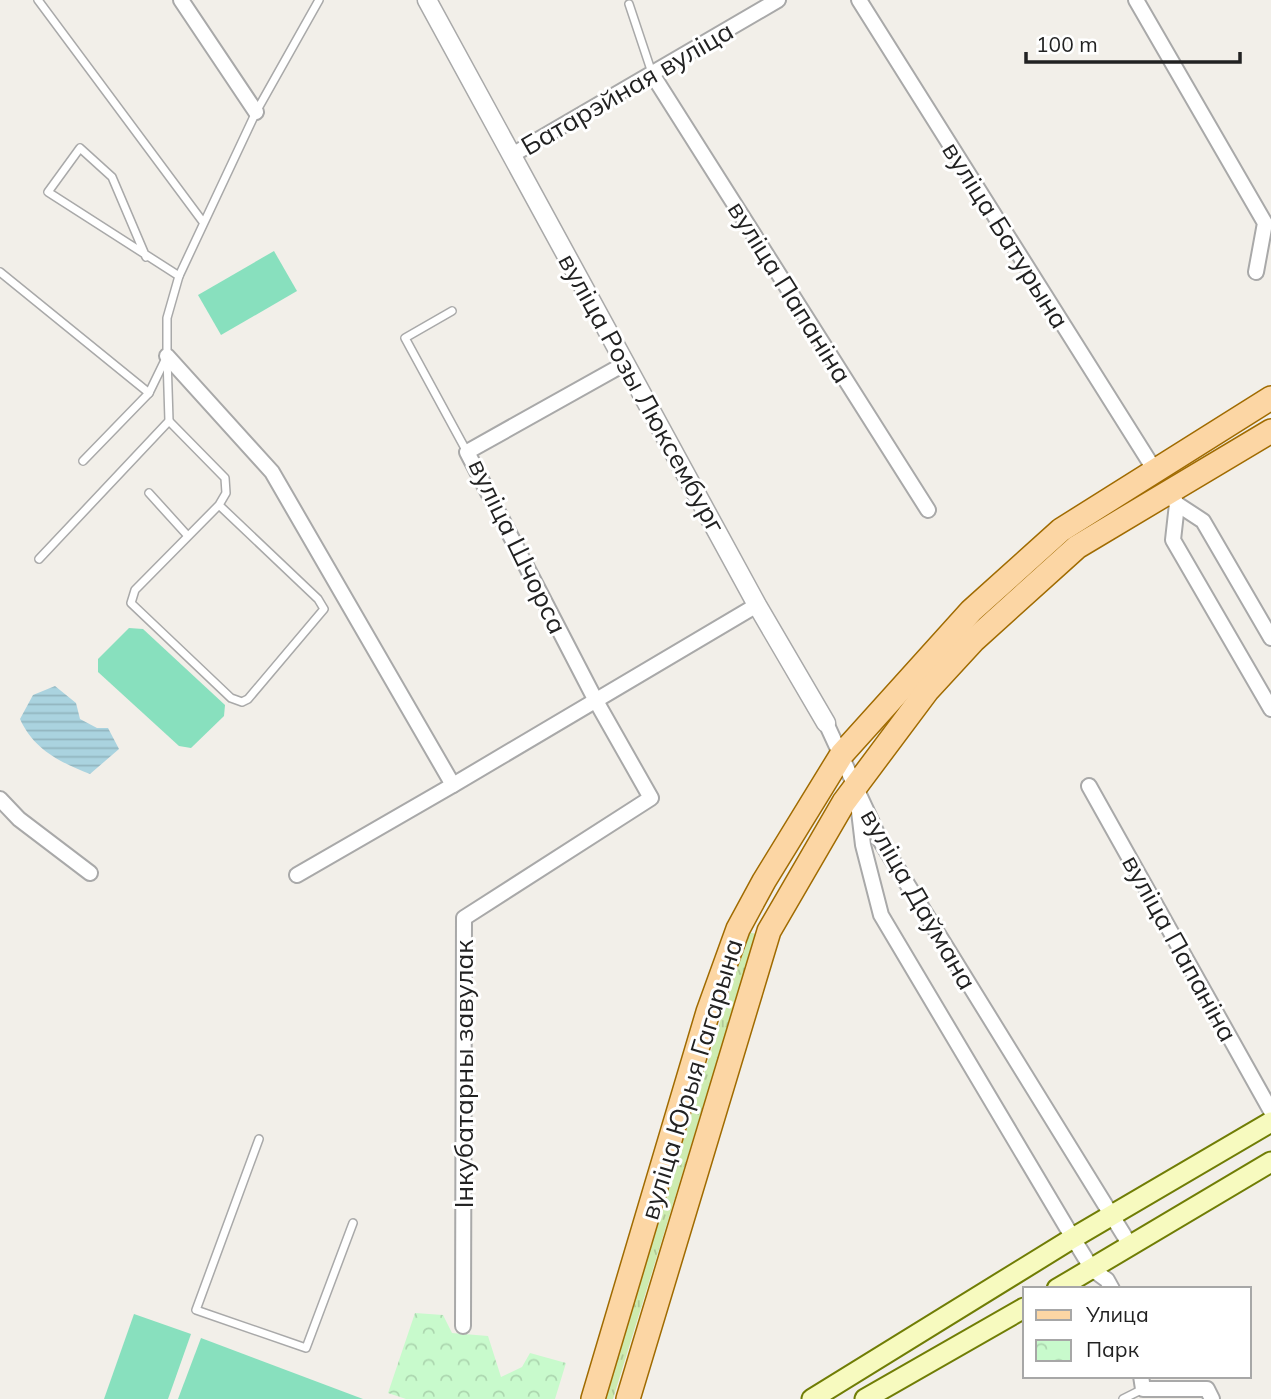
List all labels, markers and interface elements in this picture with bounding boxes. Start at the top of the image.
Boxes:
street label: Батарэйная вуліца [515,14,739,162]
scale bar [1026,21,1240,65]
text: 100 m [1036,31,1098,57]
street label: вуліца Батурына [935,135,1077,335]
street label: вуліца Папаніна [721,195,859,389]
street label: вуліца Розы Люксембург [551,247,733,539]
street label: вуліца Шчорса [461,453,575,639]
street label: вуліца Даўмана [854,803,984,995]
street label: вуліца Папаніна [1115,849,1245,1047]
street label: вуліца Юрыя Гагарына [633,934,749,1224]
street label: Інкубатарны завулак [447,940,480,1208]
legend [1023,1287,1250,1378]
text: Улица [1085,1301,1149,1327]
text: Парк [1086,1336,1140,1362]

